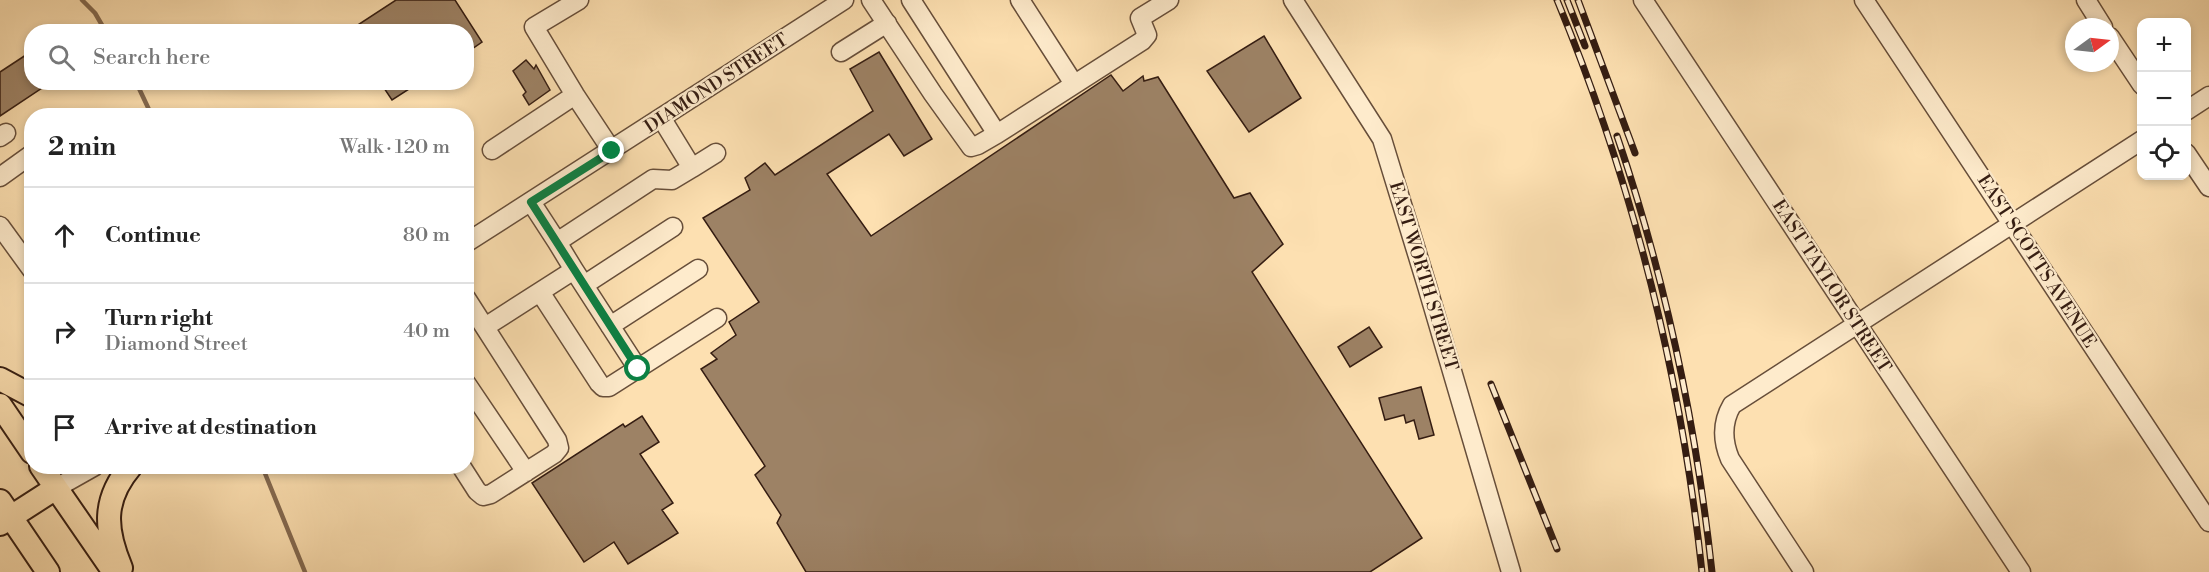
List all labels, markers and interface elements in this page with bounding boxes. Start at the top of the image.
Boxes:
north arrow [2065,18,2119,72]
map controls [2137,18,2191,180]
button: + [2137,18,2191,72]
search box [24,24,474,90]
street label: DIAMOND STREET [640,28,793,138]
icon: search [45,41,78,74]
text: Search here [93,44,210,71]
button: − [2137,72,2191,126]
button: locate [2137,126,2191,180]
text: 2 min [48,131,116,163]
text: Walk · 120 m [340,135,450,160]
route end [598,137,624,163]
street label: EAST SCOTTS AVENUE [1972,170,2101,352]
street label: EAST WORTH STREET [1384,179,1463,374]
street label: EAST TAYLOR STREET [1767,195,1896,377]
icon: ahead [48,219,81,252]
text: Continue [105,222,201,249]
text: 80 m [403,223,450,248]
text: Turn right [105,305,213,332]
icon: right [48,315,81,348]
text: 40 m [403,319,450,344]
text: Diamond Street [105,332,248,357]
route start [624,355,650,381]
icon: arrive [48,411,81,444]
text: Arrive at destination [105,414,317,441]

